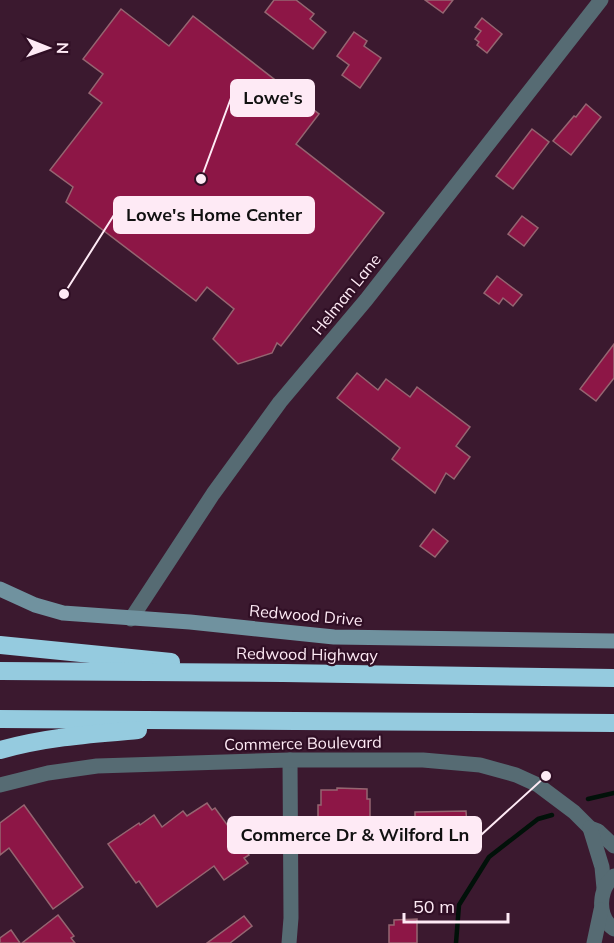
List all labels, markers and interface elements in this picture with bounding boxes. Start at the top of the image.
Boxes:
north arrow [18,18,78,78]
text: N [53,42,73,54]
callout: Lowe's [231,80,314,116]
text: Lowe's [243,86,303,109]
callout: Lowe's Home Center [114,197,314,233]
text: Lowe's Home Center [126,203,303,226]
street label: Helman Lane [307,249,385,339]
street label: Redwood Drive [249,600,363,630]
street label: Redwood Highway [236,643,379,665]
street label: Commerce Boulevard [224,732,382,754]
callout: Commerce Dr & Wilford Ln [228,817,481,853]
text: Commerce Dr & Wilford Ln [241,823,469,846]
scale bar [404,886,508,924]
text: 50 m [413,895,455,918]

